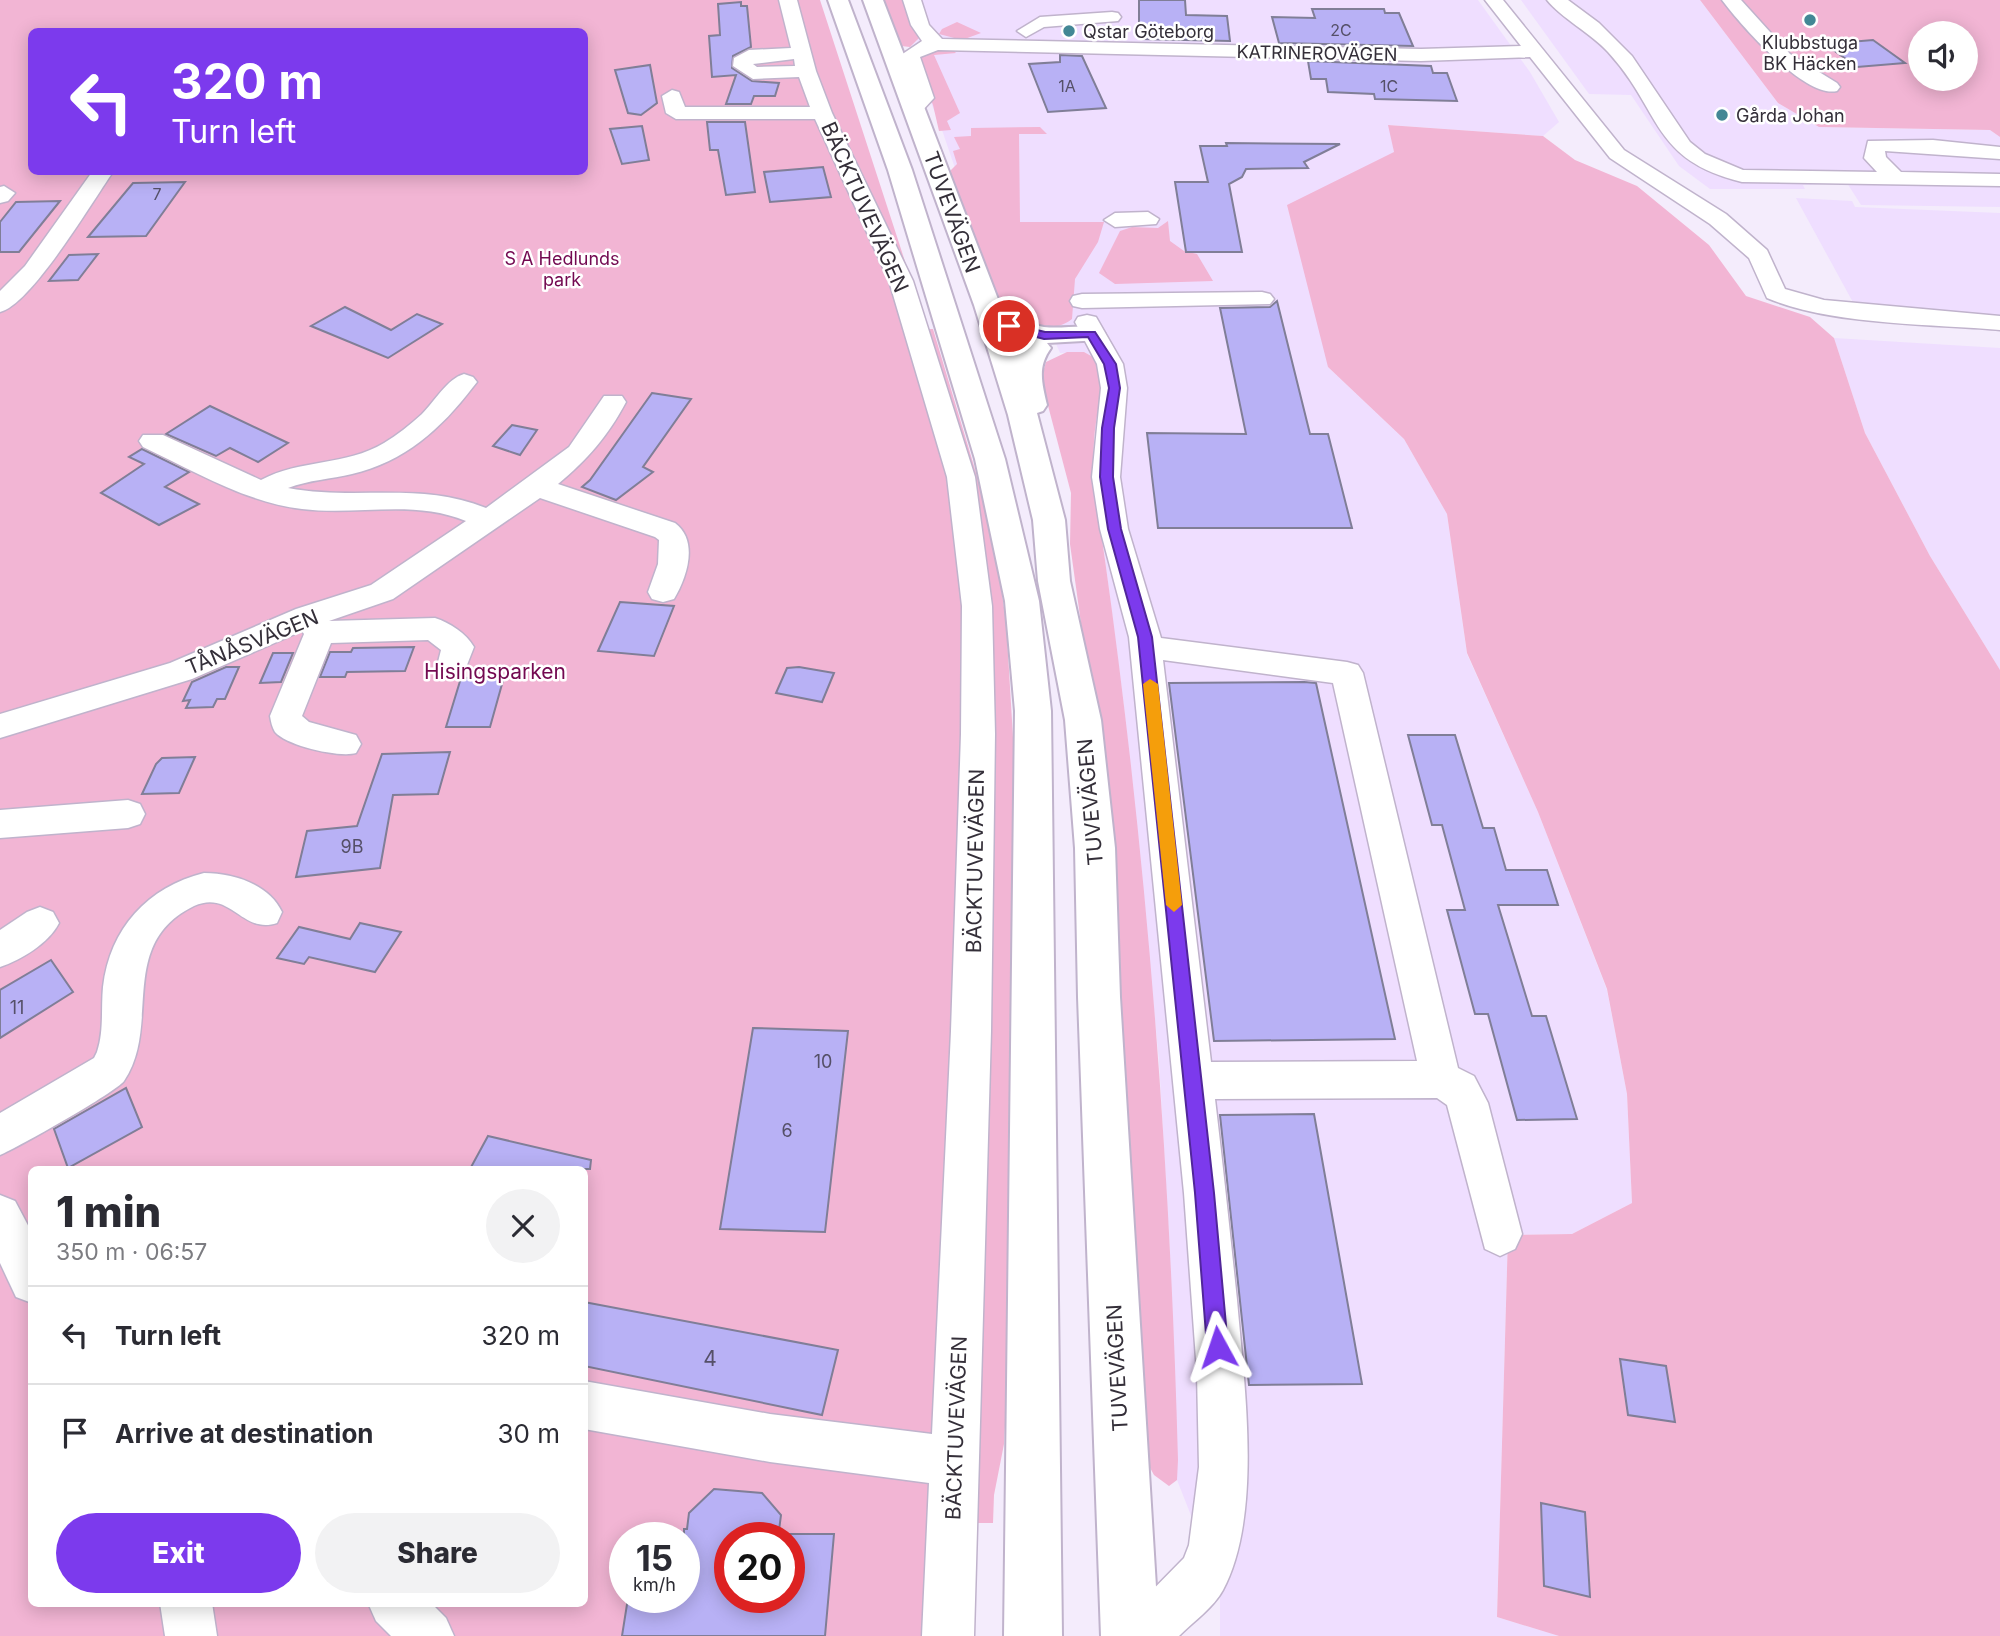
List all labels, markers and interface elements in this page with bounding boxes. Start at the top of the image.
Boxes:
marker: Klubbstuga BK Häcken [1802,12,1818,28]
house number: 2C [1330,20,1352,40]
place label: Qstar Göteborg [1083,21,1214,42]
map controls [1908,21,1978,91]
button: sound [1908,21,1978,91]
marker: Qstar Göteborg [1061,23,1077,39]
place label: Klubbstuga BK Häcken [1762,32,1858,74]
street label: KATRINEROVÄGEN [1236,40,1398,65]
text: 320 m [171,52,323,111]
icon: left [56,56,147,147]
house number: 1A [1058,76,1076,96]
house number: 1C [1380,76,1398,96]
place label: Gårda Johan [1736,105,1845,126]
marker: Gårda Johan [1714,107,1730,123]
text: Turn left [171,112,296,151]
street label: BÄCKTUVEVÄGEN [816,117,915,296]
street label: TUVEVÄGEN [918,148,986,276]
house number: 7 [152,184,162,204]
park label: S A Hedlunds park [504,248,620,290]
pin [979,296,1039,356]
icon: arrive [990,307,1028,345]
street label: TÅNÅSVÄGEN [181,602,322,680]
park label: Hisingsparken [424,659,566,684]
street label: TUVEVÄGEN [1071,738,1108,867]
street label: BÄCKTUVEVÄGEN [960,769,989,953]
house number: 9B [341,836,363,857]
house number: 11 [10,997,24,1018]
house number: 10 [814,1051,832,1072]
house number: 6 [781,1120,793,1141]
text: 1 min [56,1186,161,1237]
button: close [486,1189,560,1263]
text: 350 m · 06:57 [56,1238,207,1266]
street label: TUVEVÄGEN [1100,1304,1133,1432]
position arrow [1181,1310,1255,1384]
icon: left [56,1316,94,1354]
text: Turn left [115,1320,221,1351]
text: 320 m [482,1320,560,1351]
street label: BÄCKTUVEVÄGEN [939,1335,972,1520]
house number: 4 [703,1346,717,1371]
icon: arrive [56,1414,94,1452]
text: Arrive at destination [115,1418,374,1449]
text: 30 m [497,1418,560,1449]
button: Exit [56,1513,301,1593]
button: Share [315,1513,560,1593]
speed limit sign: 20 [714,1522,805,1613]
text: 15 [636,1537,673,1579]
text: km/h [633,1574,676,1595]

